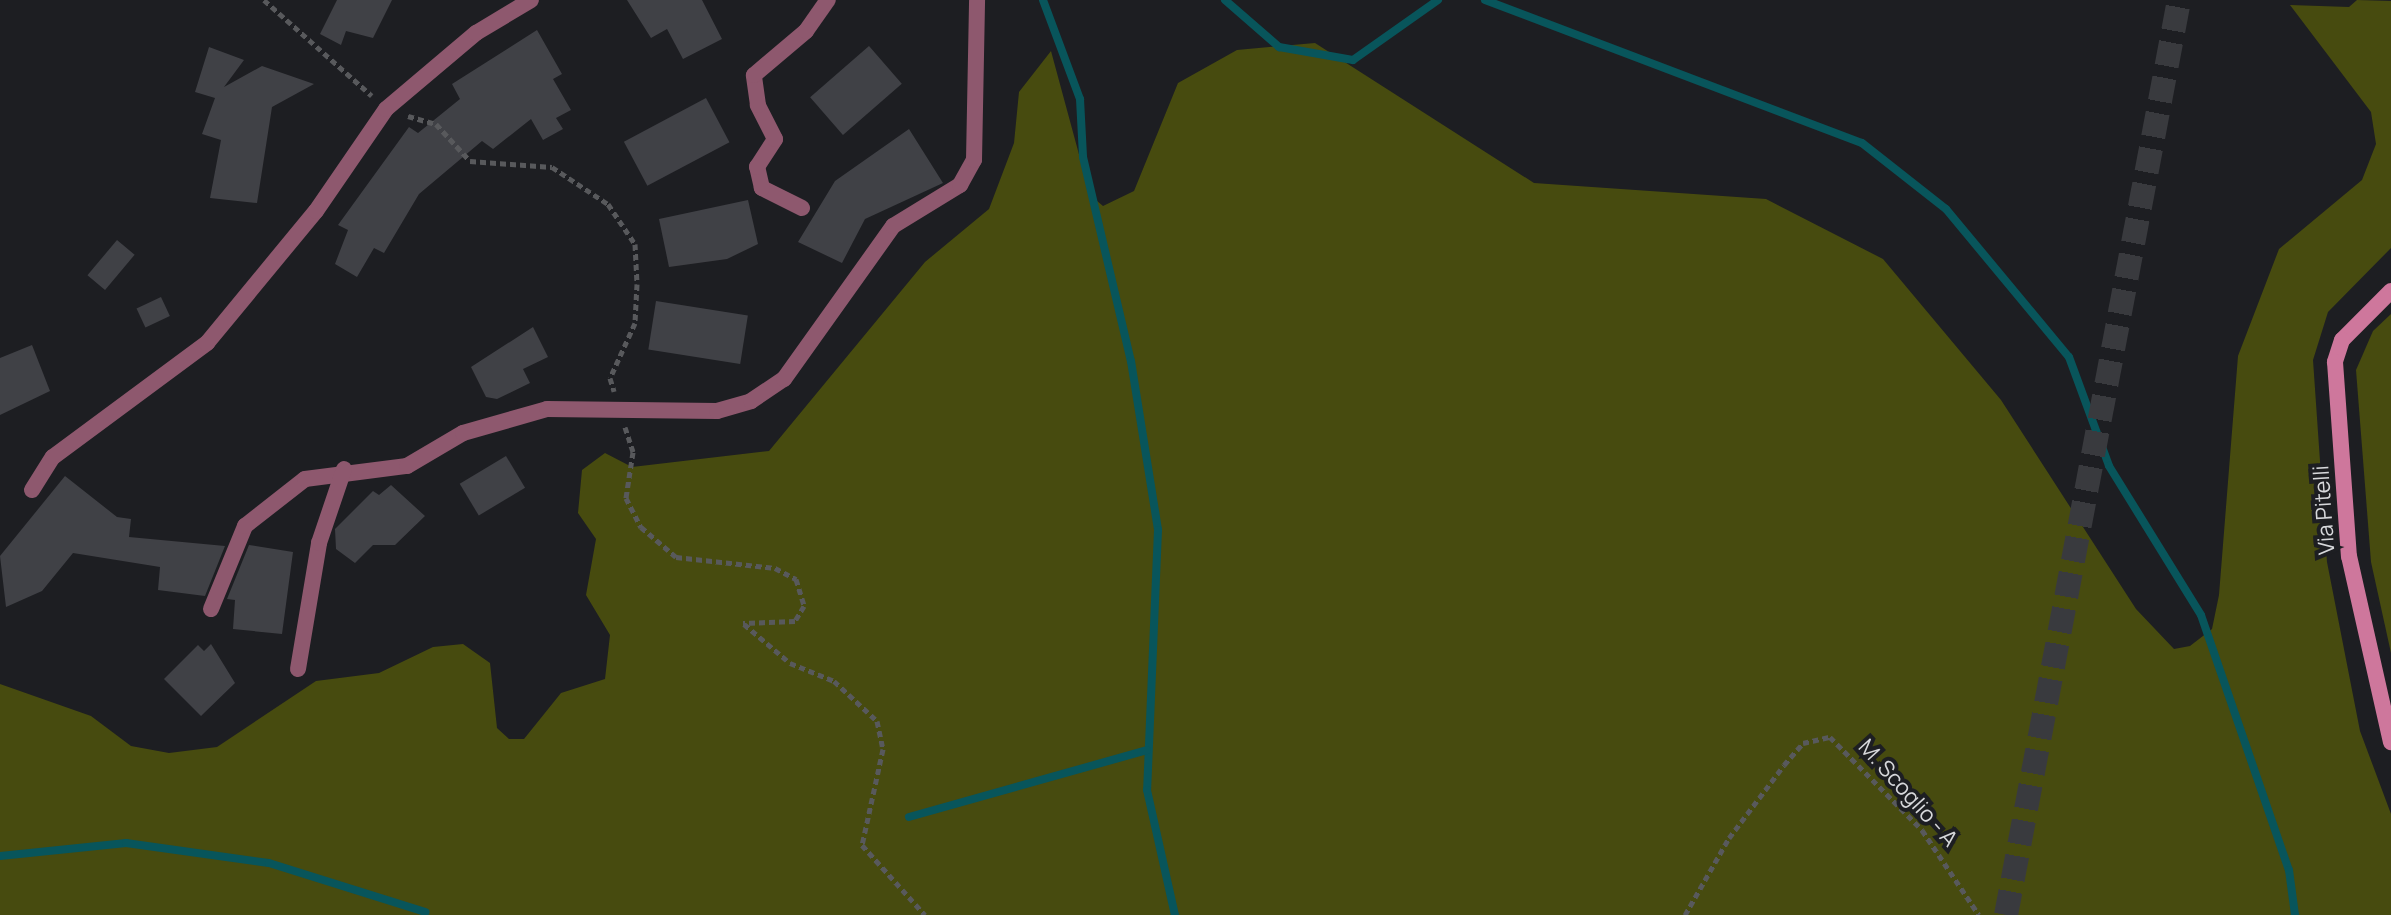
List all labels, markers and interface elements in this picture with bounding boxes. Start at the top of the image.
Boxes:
street label: Via Pitelli [2308,464,2340,556]
street label: M. Scoglio - A [1853,734,1963,852]

